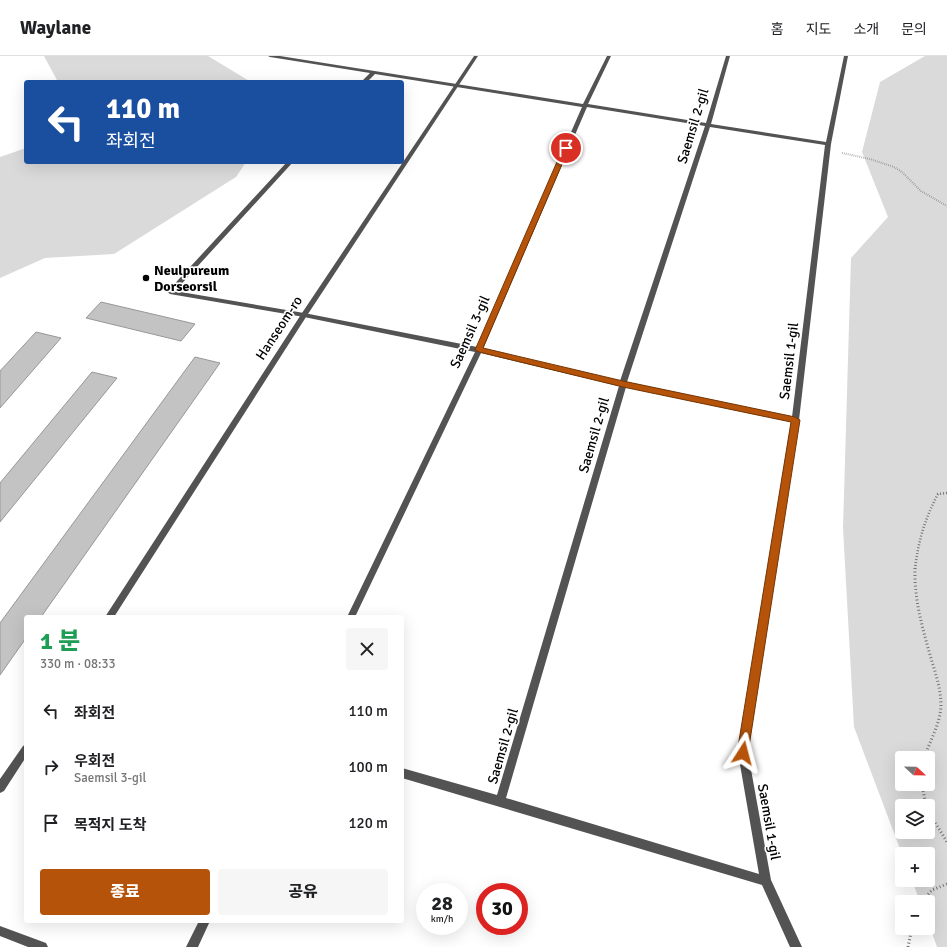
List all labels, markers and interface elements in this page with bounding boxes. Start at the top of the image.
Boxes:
text: Waylane [20,16,91,40]
text: 홈 [771,21,784,38]
text: 지도 [806,21,831,38]
text: 소개 [853,21,879,38]
text: 문의 [901,21,927,38]
street label: Saemsil 2-gil [673,86,713,166]
text: 110 m [106,92,180,126]
icon: left [40,96,92,148]
text: 좌회전 [106,130,156,152]
pin [549,131,583,165]
icon: arrive [555,137,577,159]
place label: Neulpureum Dorseorsil [154,262,229,295]
marker: Neulpureum Dorseorsil [141,273,151,283]
street label: Hanseom-ro [252,293,306,363]
street label: Saemsil 3-gil [446,293,494,371]
street label: Saemsil 1-gil [776,322,802,400]
street label: Saemsil 2-gil [575,395,613,475]
text: 1 분 [40,626,80,656]
button: close [346,628,388,670]
text: 330 m · 08:33 [40,656,116,672]
icon: left [40,700,62,722]
text: 110 m [348,702,388,720]
text: 좌회전 [74,704,115,722]
street label: Saemsil 2-gil [484,706,522,786]
position arrow [722,732,764,774]
north arrow [895,751,935,791]
map controls [895,751,935,935]
text: 우회전 [74,752,115,770]
icon: right [40,756,62,778]
text: 100 m [348,758,388,776]
text: Saemsil 3-gil [74,770,146,786]
street label: Saemsil 1-gil [754,782,784,862]
button: layers [895,799,935,839]
icon: arrive [40,812,62,834]
text: 120 m [348,814,388,832]
text: 목적지 도착 [74,816,146,834]
button: + [895,847,935,887]
button: 종료 [40,869,210,915]
button: 공유 [218,869,388,915]
speed limit sign: 30 [476,883,528,935]
text: 28 [431,891,453,916]
button: − [895,895,935,935]
text: km/h [431,913,453,925]

